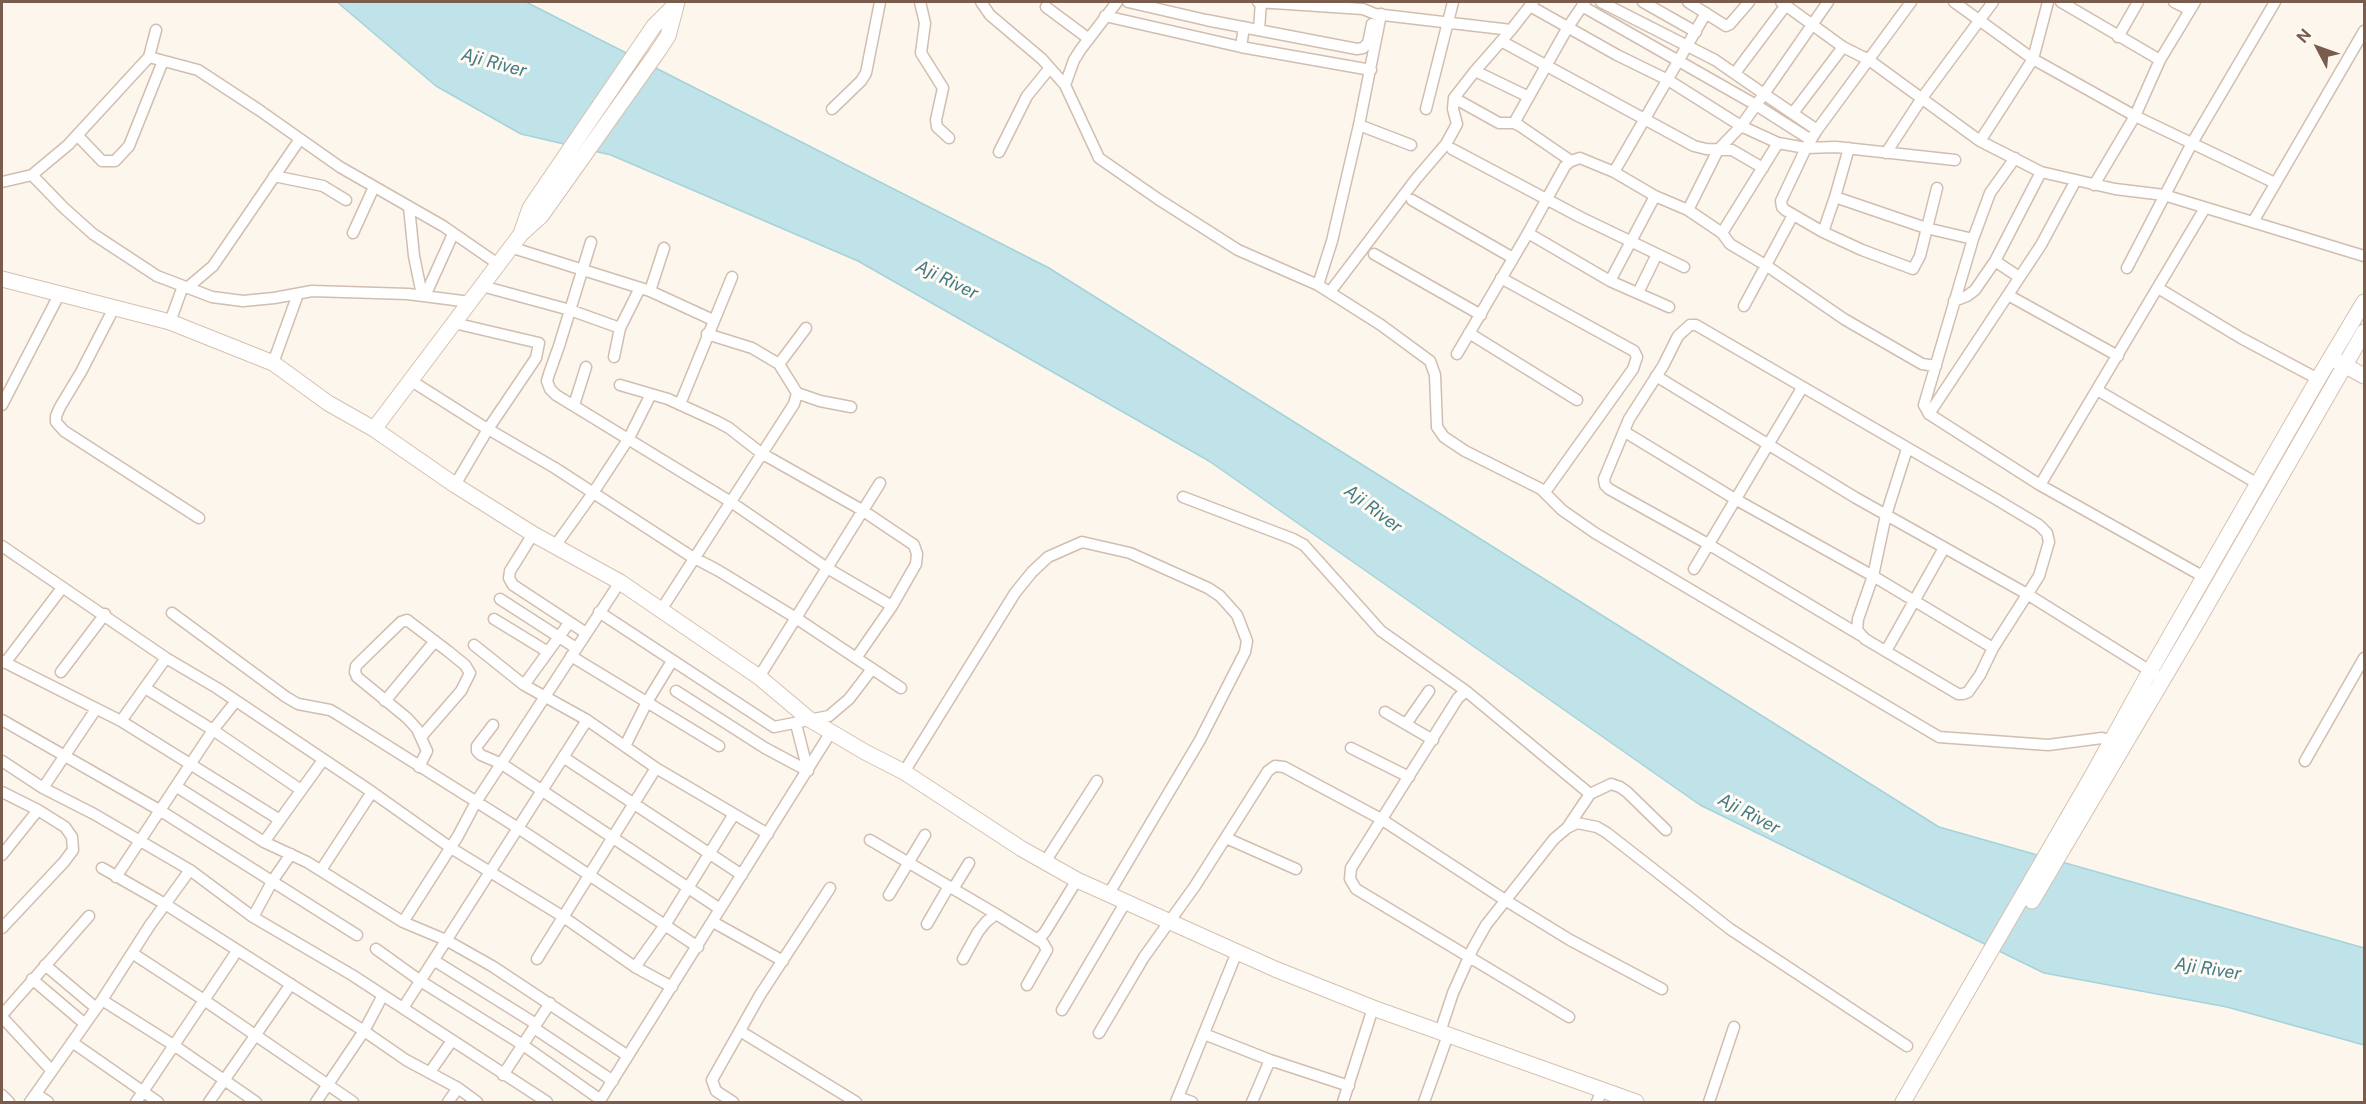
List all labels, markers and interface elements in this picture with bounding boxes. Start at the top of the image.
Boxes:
north arrow [2288,18,2348,78]
text: N [2293,25,2315,47]
water label: Aji River [459,44,529,82]
water label: Aji River [912,256,982,304]
water label: Aji River [1340,480,1406,538]
water label: Aji River [1714,789,1784,839]
water label: Aji River [2173,953,2243,985]

